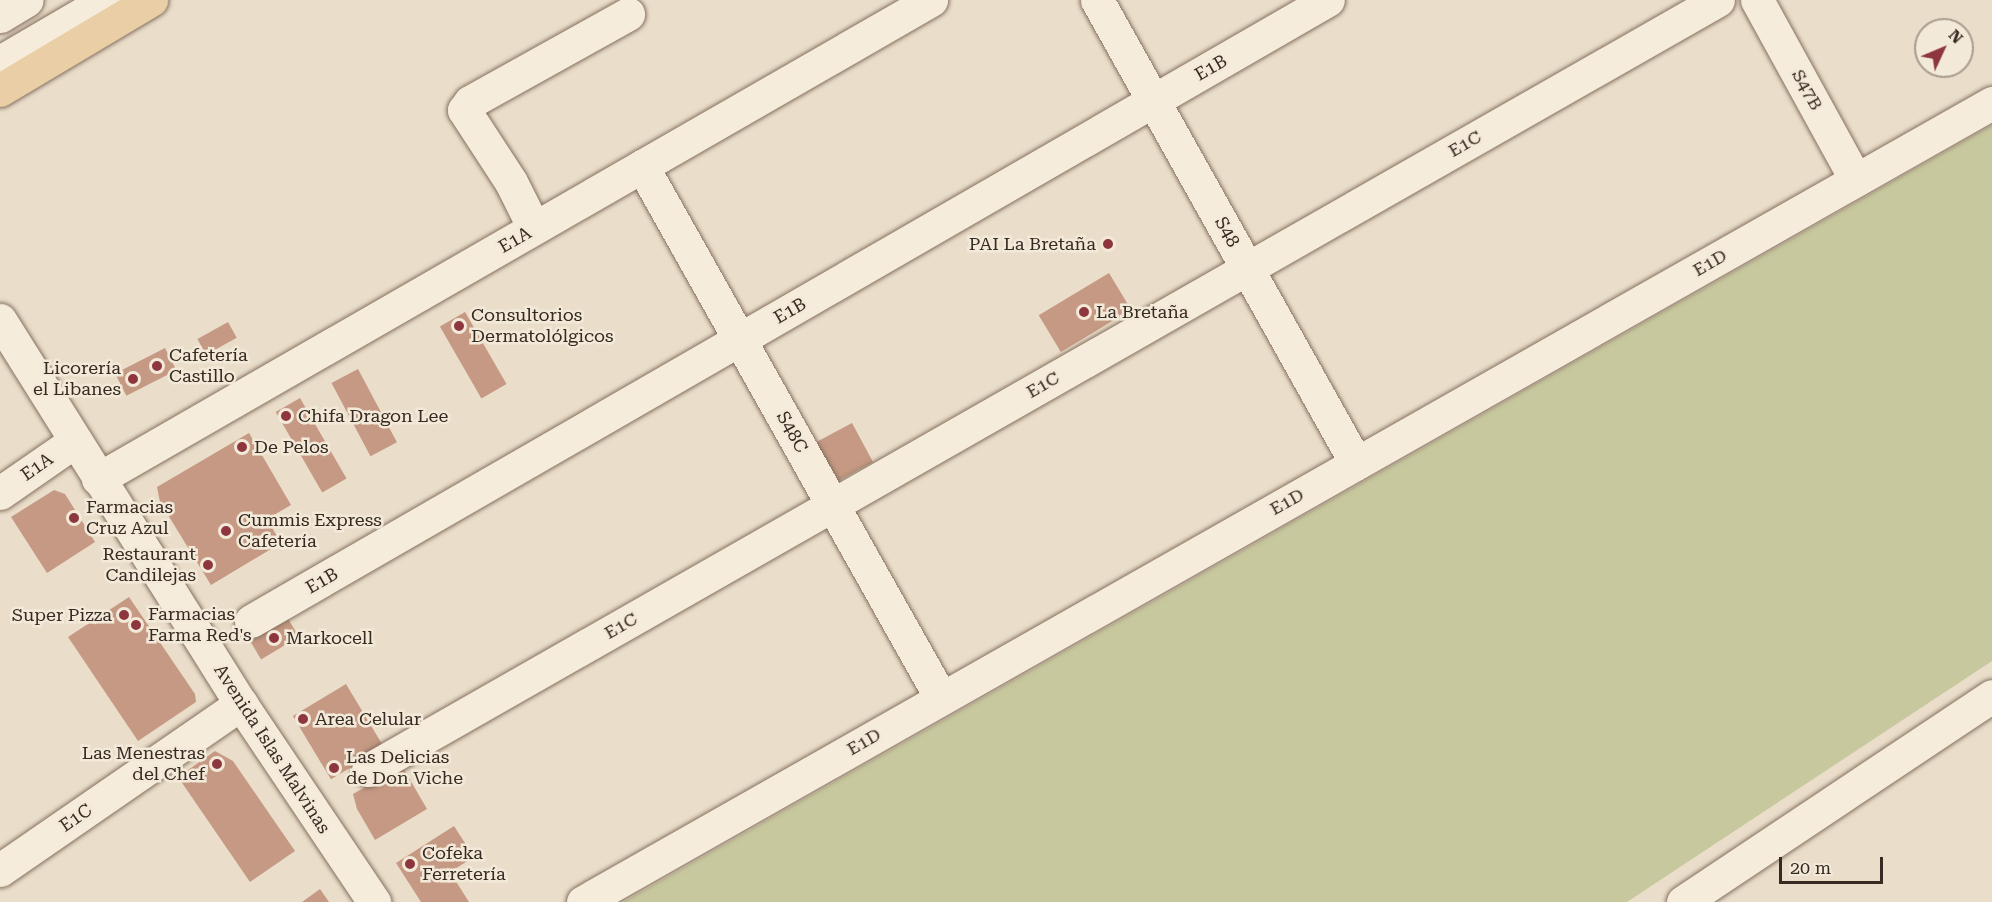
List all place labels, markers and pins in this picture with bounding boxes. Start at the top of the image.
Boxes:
place label: PAI La Bretaña [969,233,1096,255]
marker: PAI La Bretaña [1101,237,1115,251]
place label: La Bretaña [1096,301,1189,323]
place label: Consultorios Dermatolólgicos [471,305,614,348]
marker: La Bretaña [1077,305,1091,319]
marker: Consultorios Dermatolólgicos [452,319,466,333]
place label: Cafetería Castillo [169,345,248,388]
place label: Licorería el Libanes [33,358,121,400]
marker: Cafetería Castillo [150,359,164,373]
marker: Licorería el Libanes [126,372,140,386]
place label: Chifa Dragon Lee [298,405,448,427]
marker: Chifa Dragon Lee [279,409,293,423]
place label: De Pelos [254,436,328,458]
marker: De Pelos [235,440,249,454]
place label: Farmacias Cruz Azul [86,497,173,540]
place label: Cummis Express Cafetería [238,510,382,552]
marker: Farmacias Cruz Azul [67,511,81,525]
marker: Cummis Express Cafetería [219,524,233,538]
place label: Restaurant Candilejas [103,544,196,586]
marker: Restaurant Candilejas [201,558,215,572]
place label: Super Pizza [12,604,112,626]
place label: Farmacias Farma Red's [148,604,252,646]
marker: Super Pizza [117,608,131,622]
marker: Farmacias Farma Red's [129,618,143,632]
place label: Markocell [286,627,373,649]
marker: Markocell [267,631,281,645]
place label: Area Celular [315,708,421,730]
marker: Area Celular [296,712,310,726]
place label: Las Menestras del Chef [82,743,205,786]
place label: Las Delicias de Don Viche [346,747,463,789]
marker: Las Menestras del Chef [210,757,224,771]
marker: Las Delicias de Don Viche [327,761,341,775]
place label: Cofeka Ferretería [422,843,506,886]
marker: Cofeka Ferretería [403,857,417,871]

